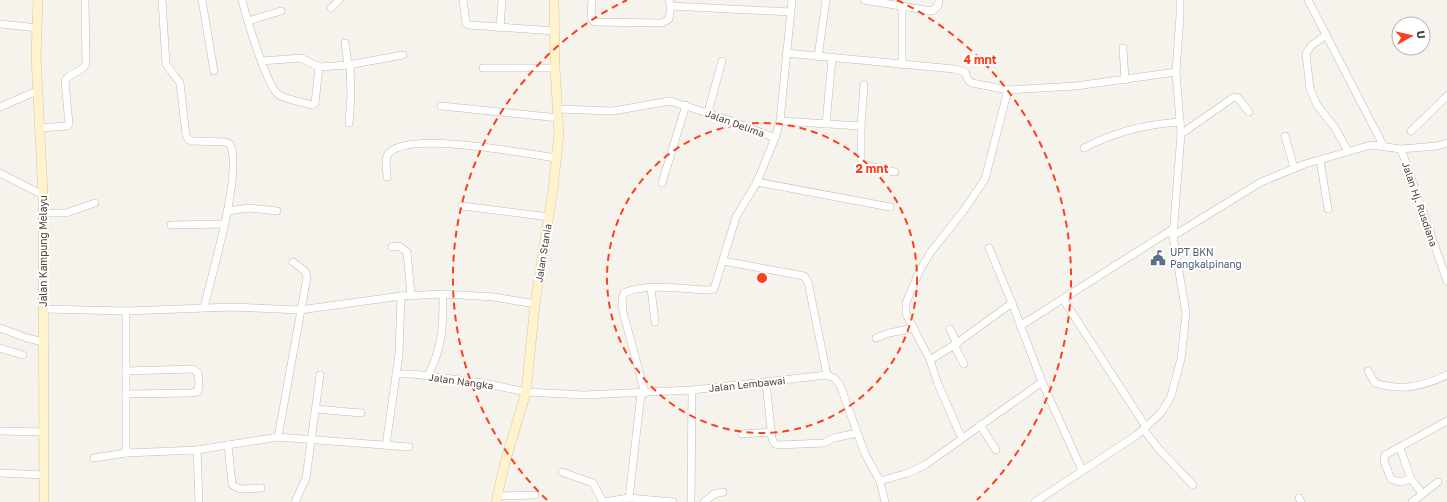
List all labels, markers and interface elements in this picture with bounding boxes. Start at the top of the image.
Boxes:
north arrow [1391,16,1431,56]
text: U [1414,30,1428,39]
text: 4 mnt [963,52,997,67]
street label: Jalan Delima [704,107,766,139]
street label: Jalan Hj. Rusdiana [1400,160,1440,248]
text: 2 mnt [856,161,889,176]
street label: Jalan Kampung Melayu [37,195,49,307]
street label: Jalan Stania [532,223,554,283]
place label: UPT BKN Pangkalpinang [1170,246,1242,270]
public building icon: UPT BKN Pangkalpinang [1149,249,1167,267]
centre of rings [755,271,769,285]
street label: Jalan Nangka [428,371,494,391]
street label: Jalan Lembawai [708,374,786,394]

